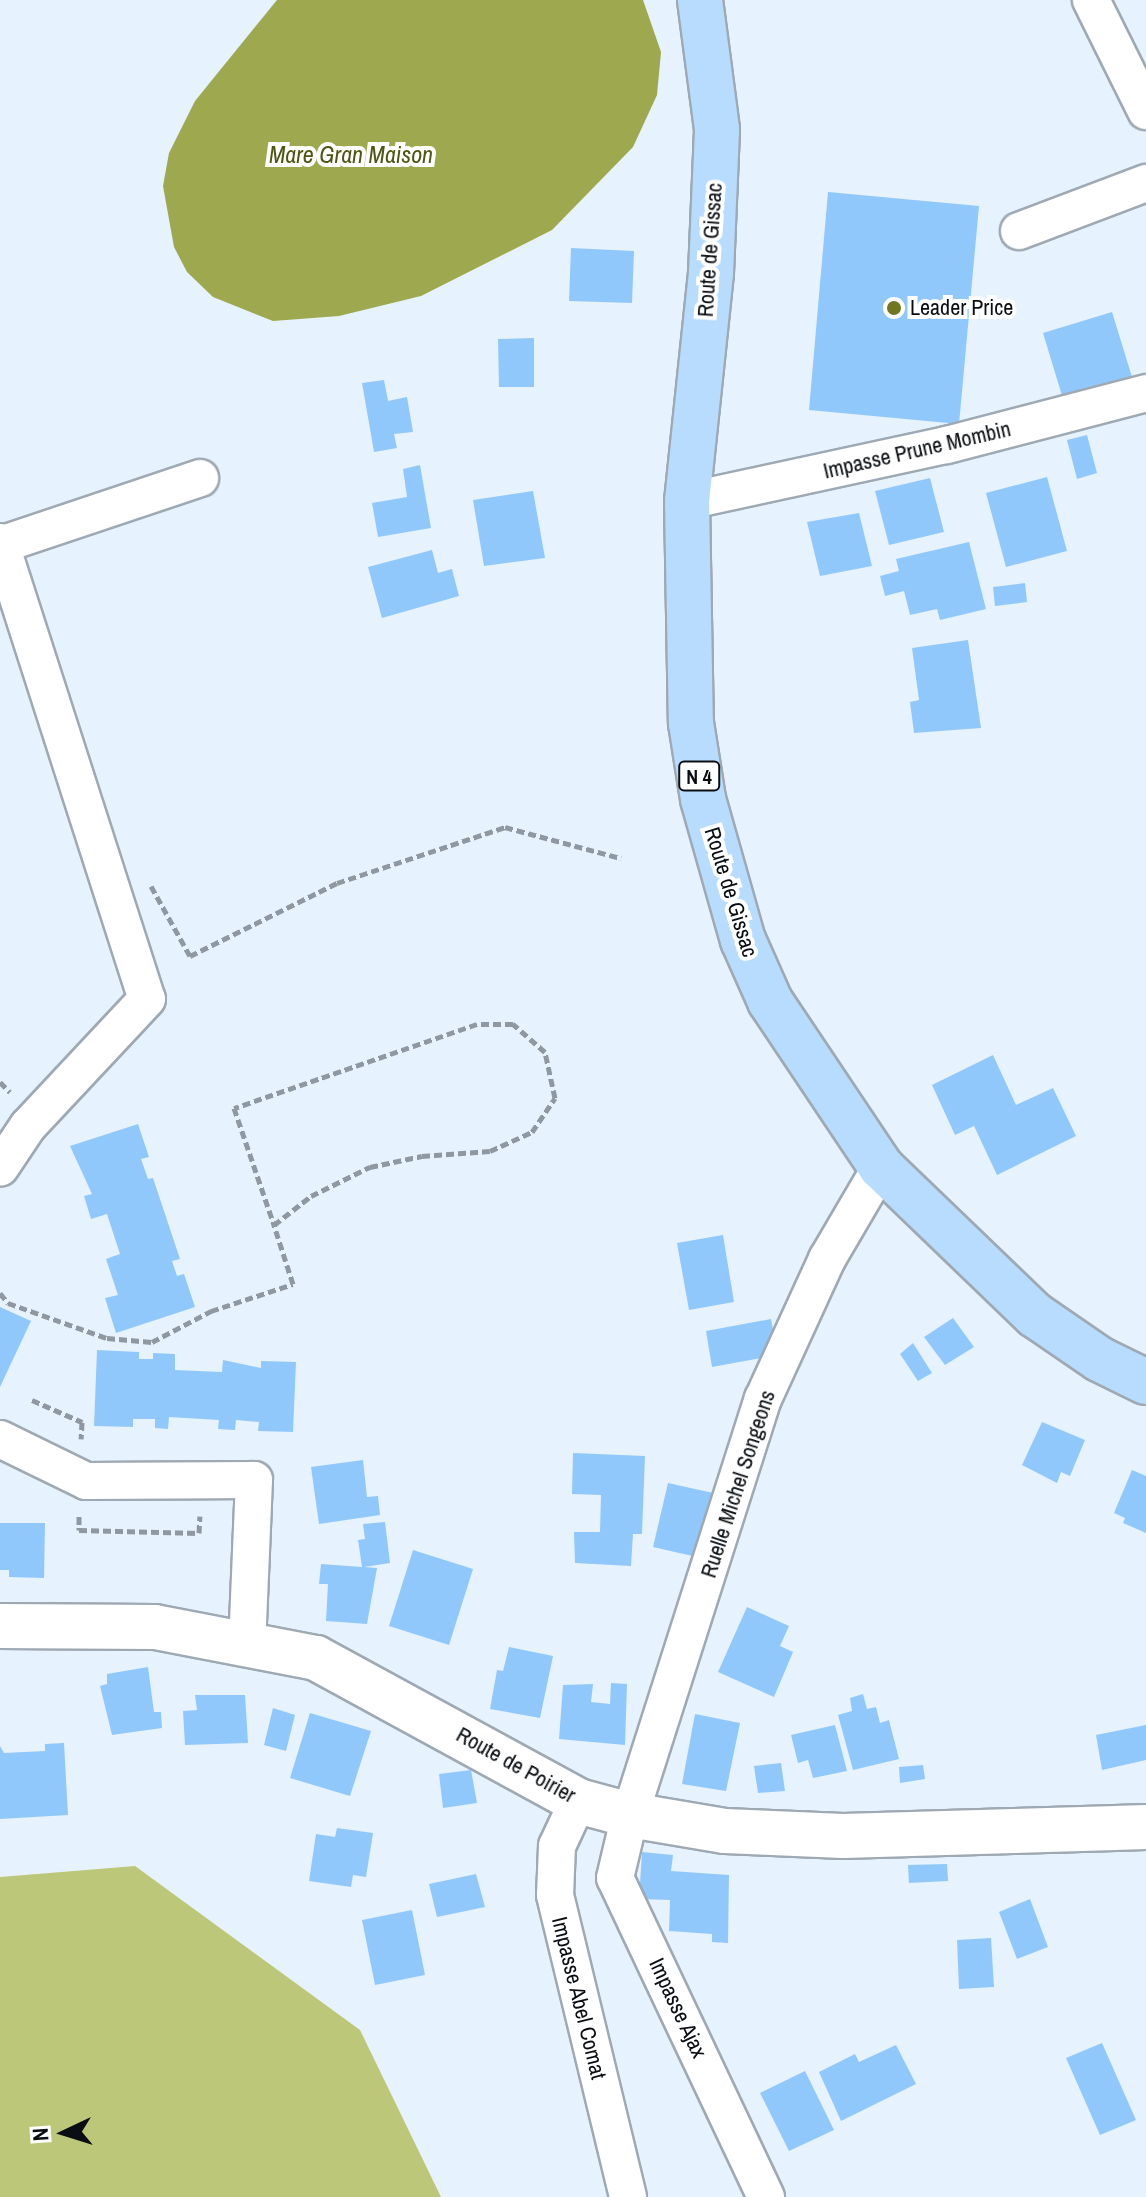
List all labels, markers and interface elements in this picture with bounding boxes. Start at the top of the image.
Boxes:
water label: Mare Gran Maison [269,141,433,169]
street label: Route de Gissac [692,182,728,318]
place label: Leader Price [910,295,1013,321]
marker: Leader Price [885,299,903,317]
street label: Impasse Prune Mombin [821,416,1013,484]
road number: N 4 [677,760,721,792]
street label: Route de Gissac [699,824,763,960]
street label: Ruelle Michel Songeons [695,1387,781,1581]
street label: Route de Poirier [452,1721,580,1809]
street label: Impasse Abel Comat [546,1914,612,2082]
street label: Impasse Ajax [643,1953,713,2063]
north arrow [24,2093,104,2173]
text: N [25,2127,55,2142]

